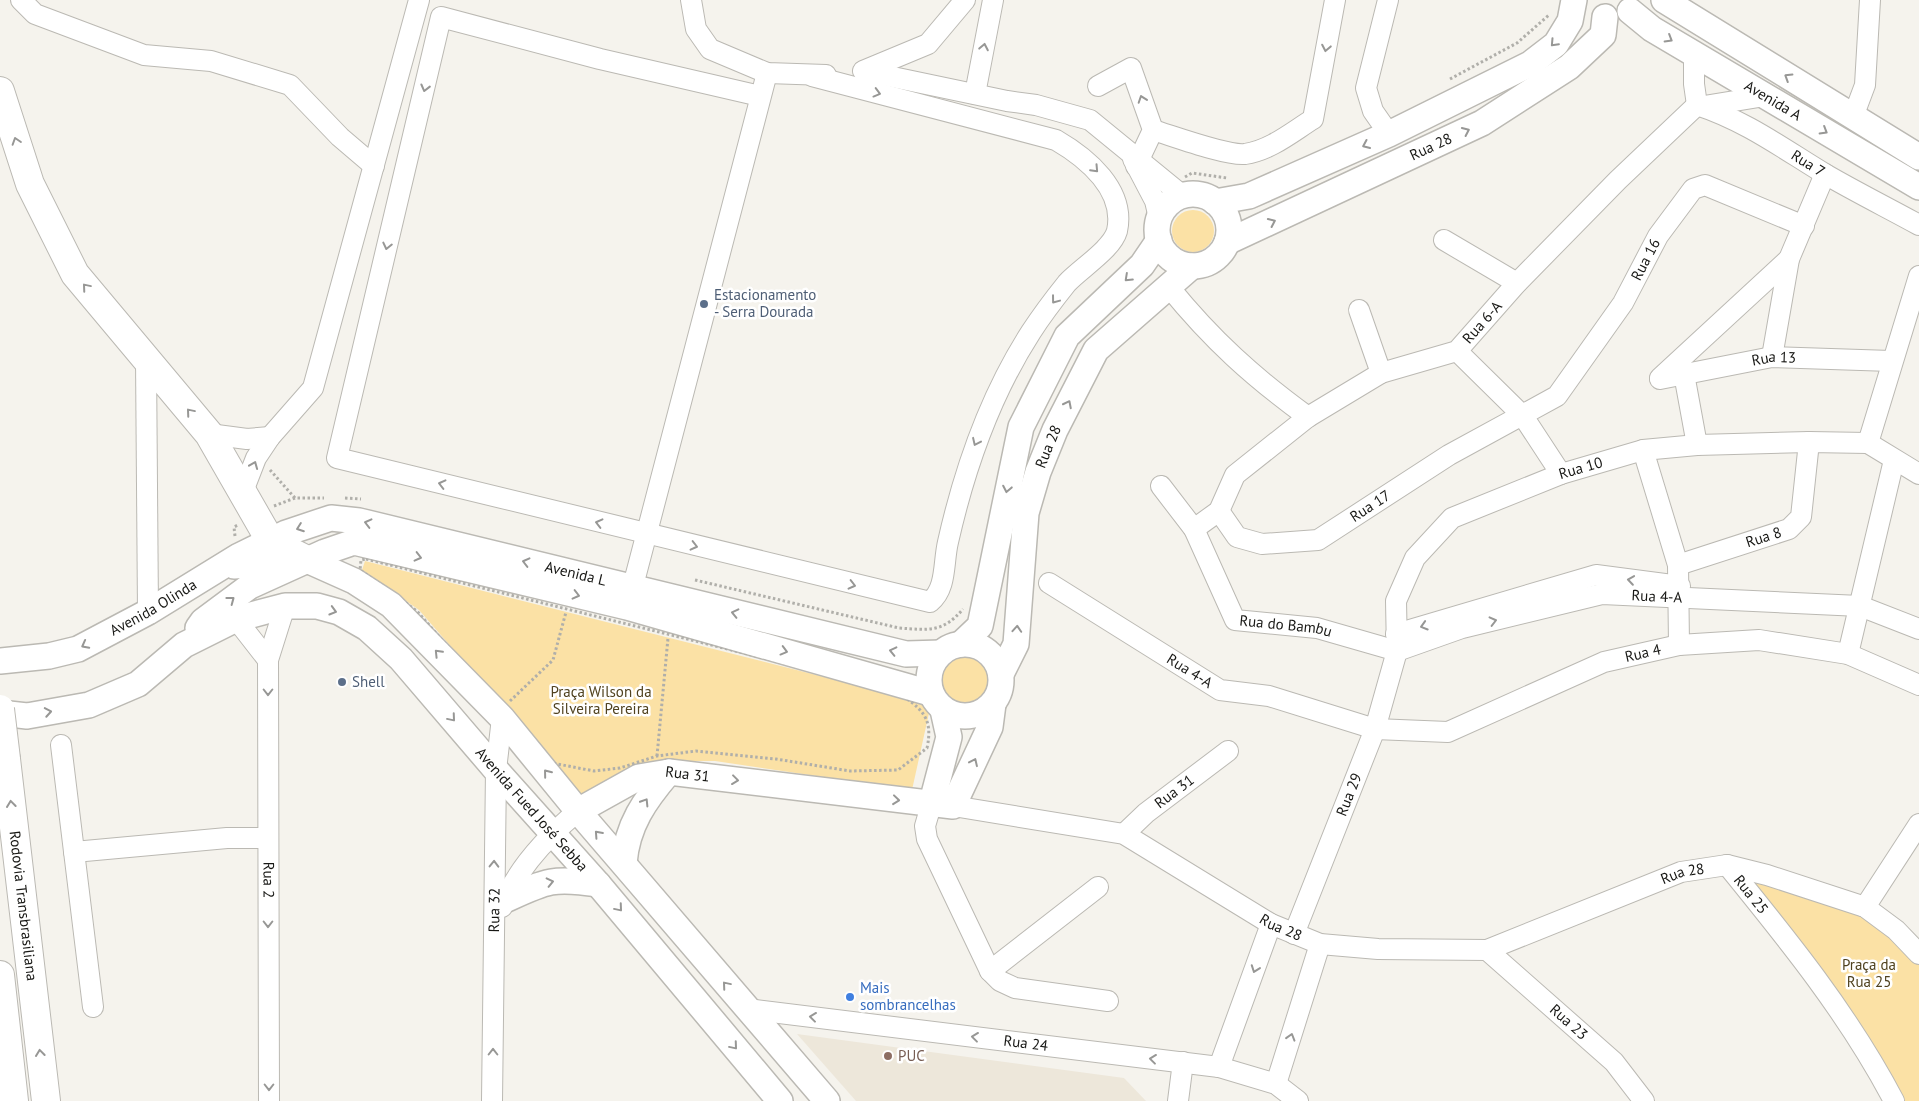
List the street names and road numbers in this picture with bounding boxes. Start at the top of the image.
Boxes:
street label: Avenida A [1741,76,1805,125]
street label: Rua 28 [1406,128,1455,164]
street label: Rua 7 [1788,145,1829,181]
street label: Rua 16 [1626,235,1664,284]
street label: Rua 6-A [1458,297,1506,347]
street label: Rua 13 [1750,347,1797,370]
street label: Rua 28 [1031,422,1065,471]
street label: Rua 10 [1556,452,1605,483]
street label: Rua 17 [1346,486,1394,526]
street label: Rua 8 [1743,522,1784,551]
street label: Avenida L [543,557,609,590]
street label: Avenida Olinda [106,574,200,640]
street label: Rua 4-A [1631,585,1683,607]
street label: Rua do Bambu [1239,610,1334,641]
street label: Rua 4 [1623,639,1663,666]
street label: Rua 4-A [1163,649,1217,692]
street label: Avenida Fued José Sebba [472,743,592,875]
street label: Rua 31 [664,762,711,786]
street label: Rua 31 [1151,770,1198,812]
street label: Rua 29 [1332,770,1366,819]
street label: Rodovia Transbrasiliana [5,830,42,982]
street label: Rua 28 [1658,859,1706,888]
street label: Rua 2 [259,862,279,898]
street label: Rua 25 [1730,871,1773,918]
street label: Rua 32 [484,888,504,932]
street label: Rua 28 [1256,909,1305,945]
street label: Rua 23 [1546,1000,1592,1044]
street label: Rua 24 [1003,1031,1049,1055]

